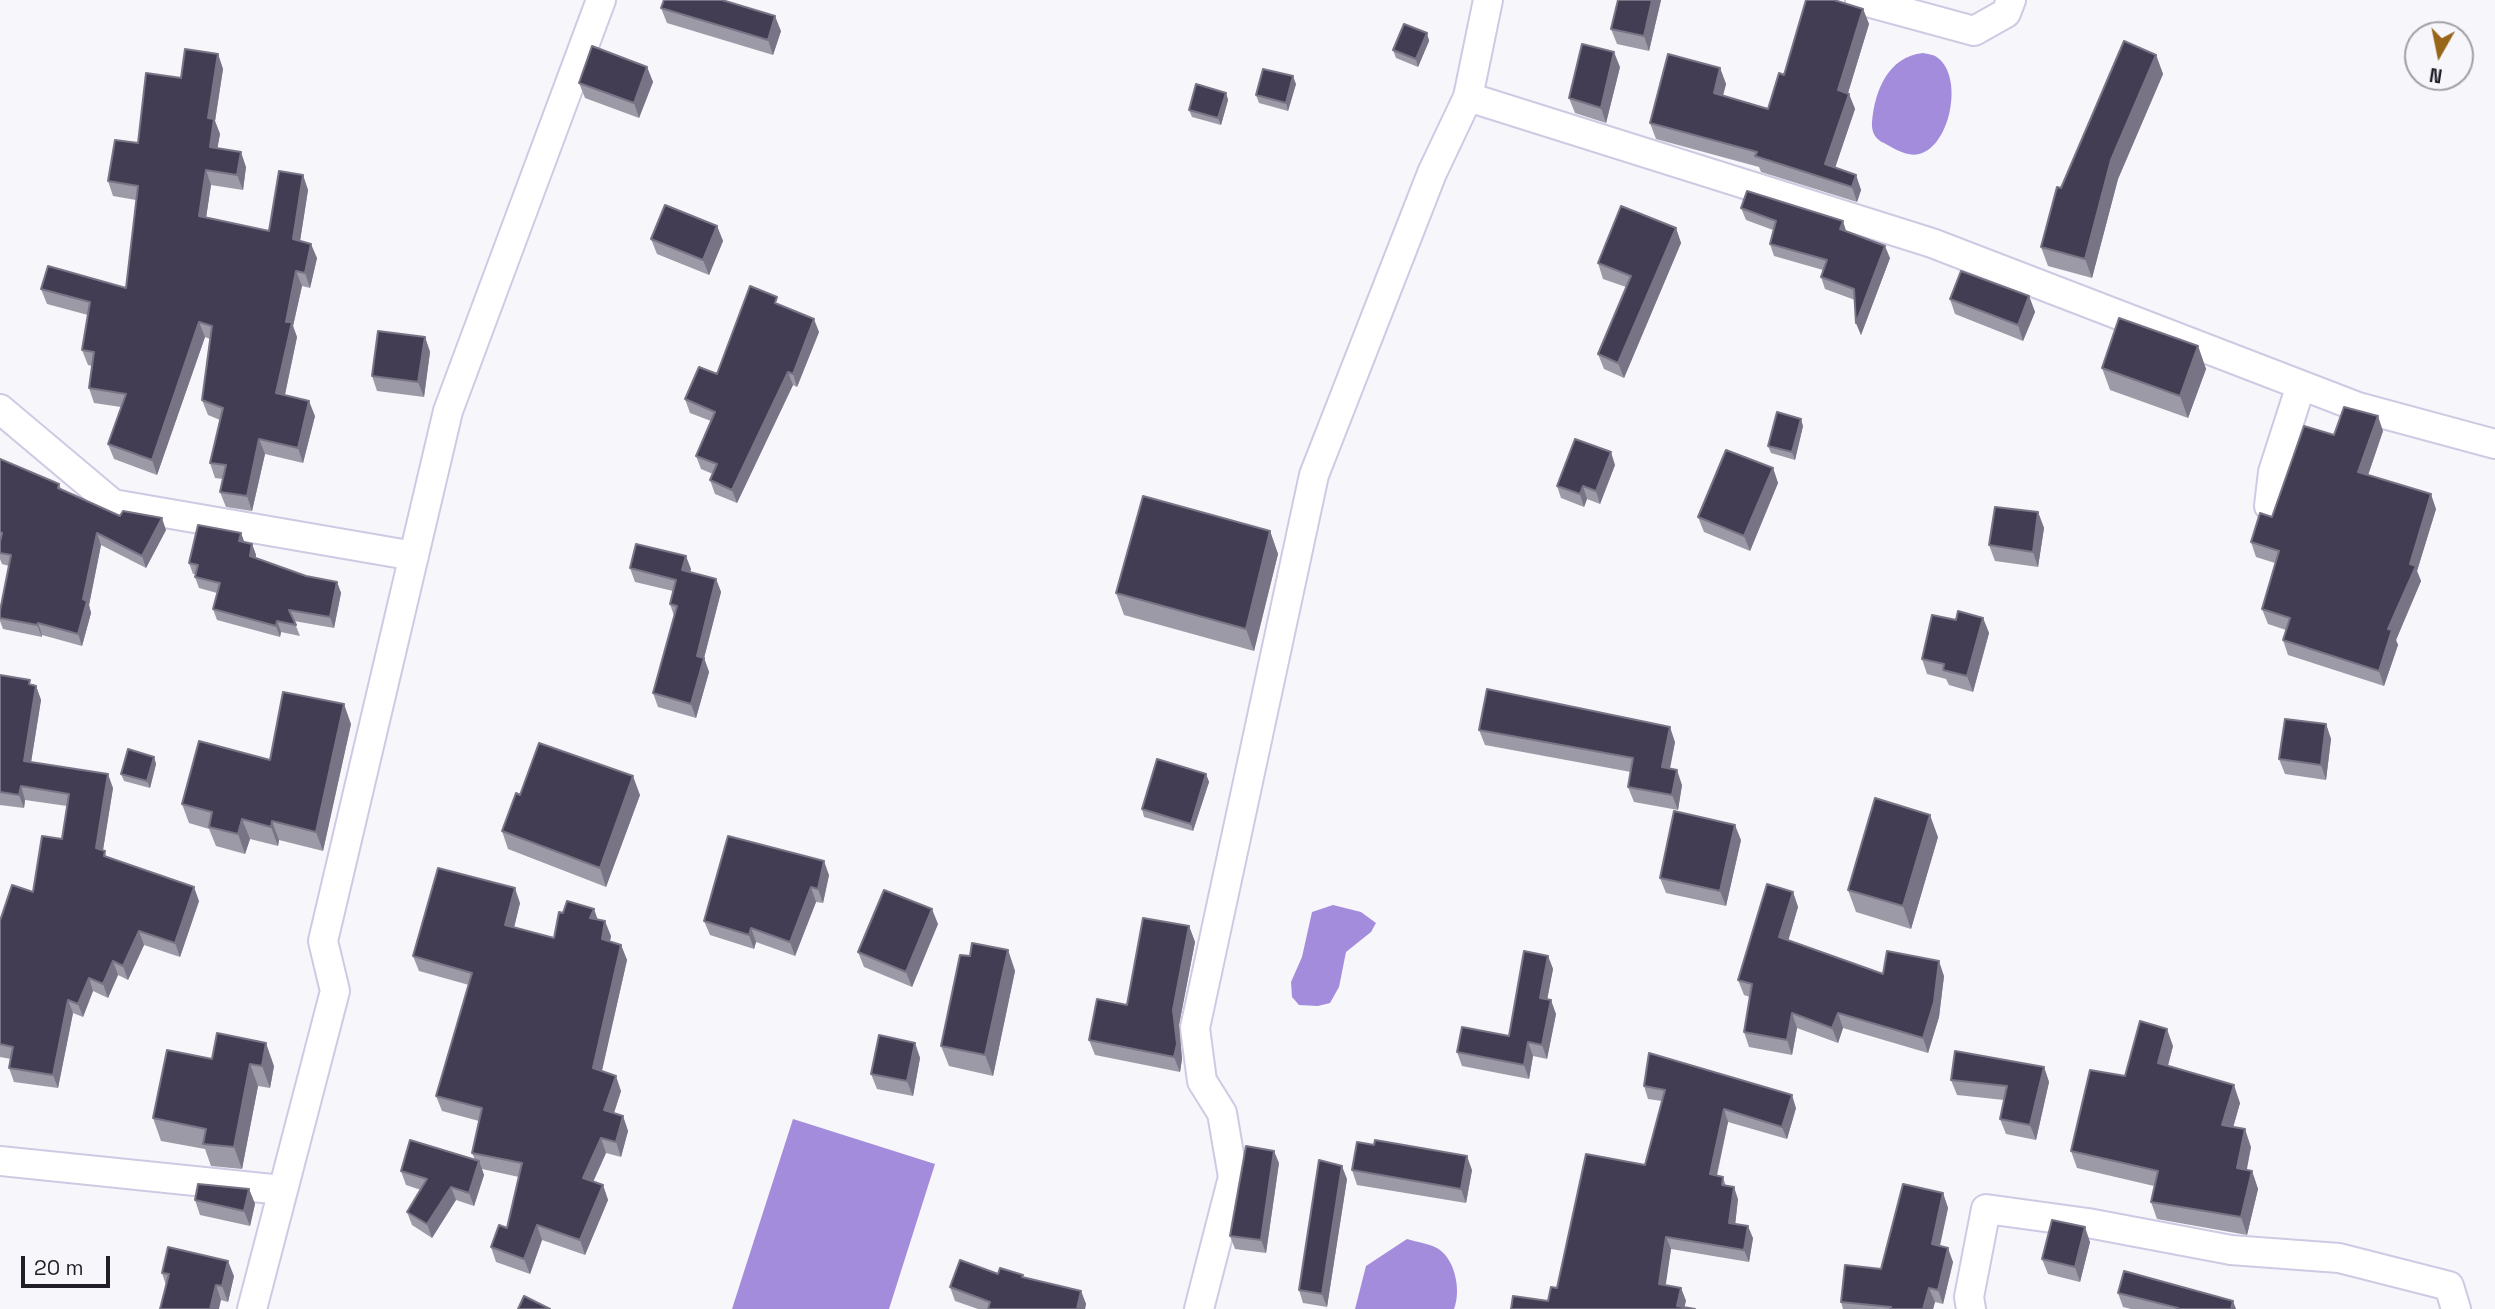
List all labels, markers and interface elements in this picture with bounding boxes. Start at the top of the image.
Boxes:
north arrow [2404,21,2474,91]
text: N [2428,62,2444,89]
scale bar [24,1242,114,1286]
text: 20 m [34,1254,84,1281]

